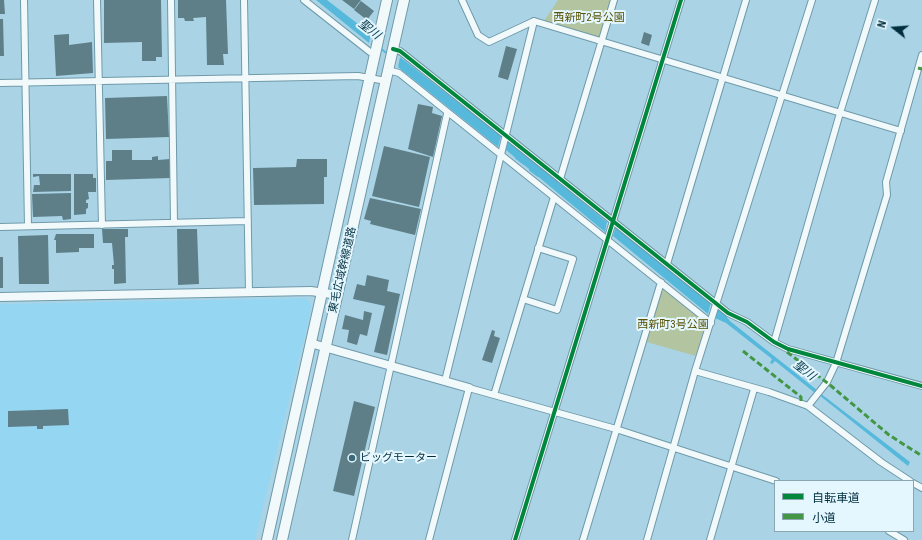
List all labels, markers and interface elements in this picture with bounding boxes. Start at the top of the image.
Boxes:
north arrow [874,8,914,48]
park label: 西新町2号公園 [553,11,625,25]
water label: 聖川 [355,17,383,43]
text: N [875,19,889,29]
street label: 東毛広域幹線道路 [327,226,359,314]
park label: 西新町3号公園 [637,318,709,332]
water label: 聖川 [790,358,818,384]
place label: ビッグモーター [360,451,437,465]
marker: ビッグモーター [347,453,357,463]
legend [774,480,914,532]
text: 自転車道 [812,491,860,505]
text: 小道 [812,511,836,525]

